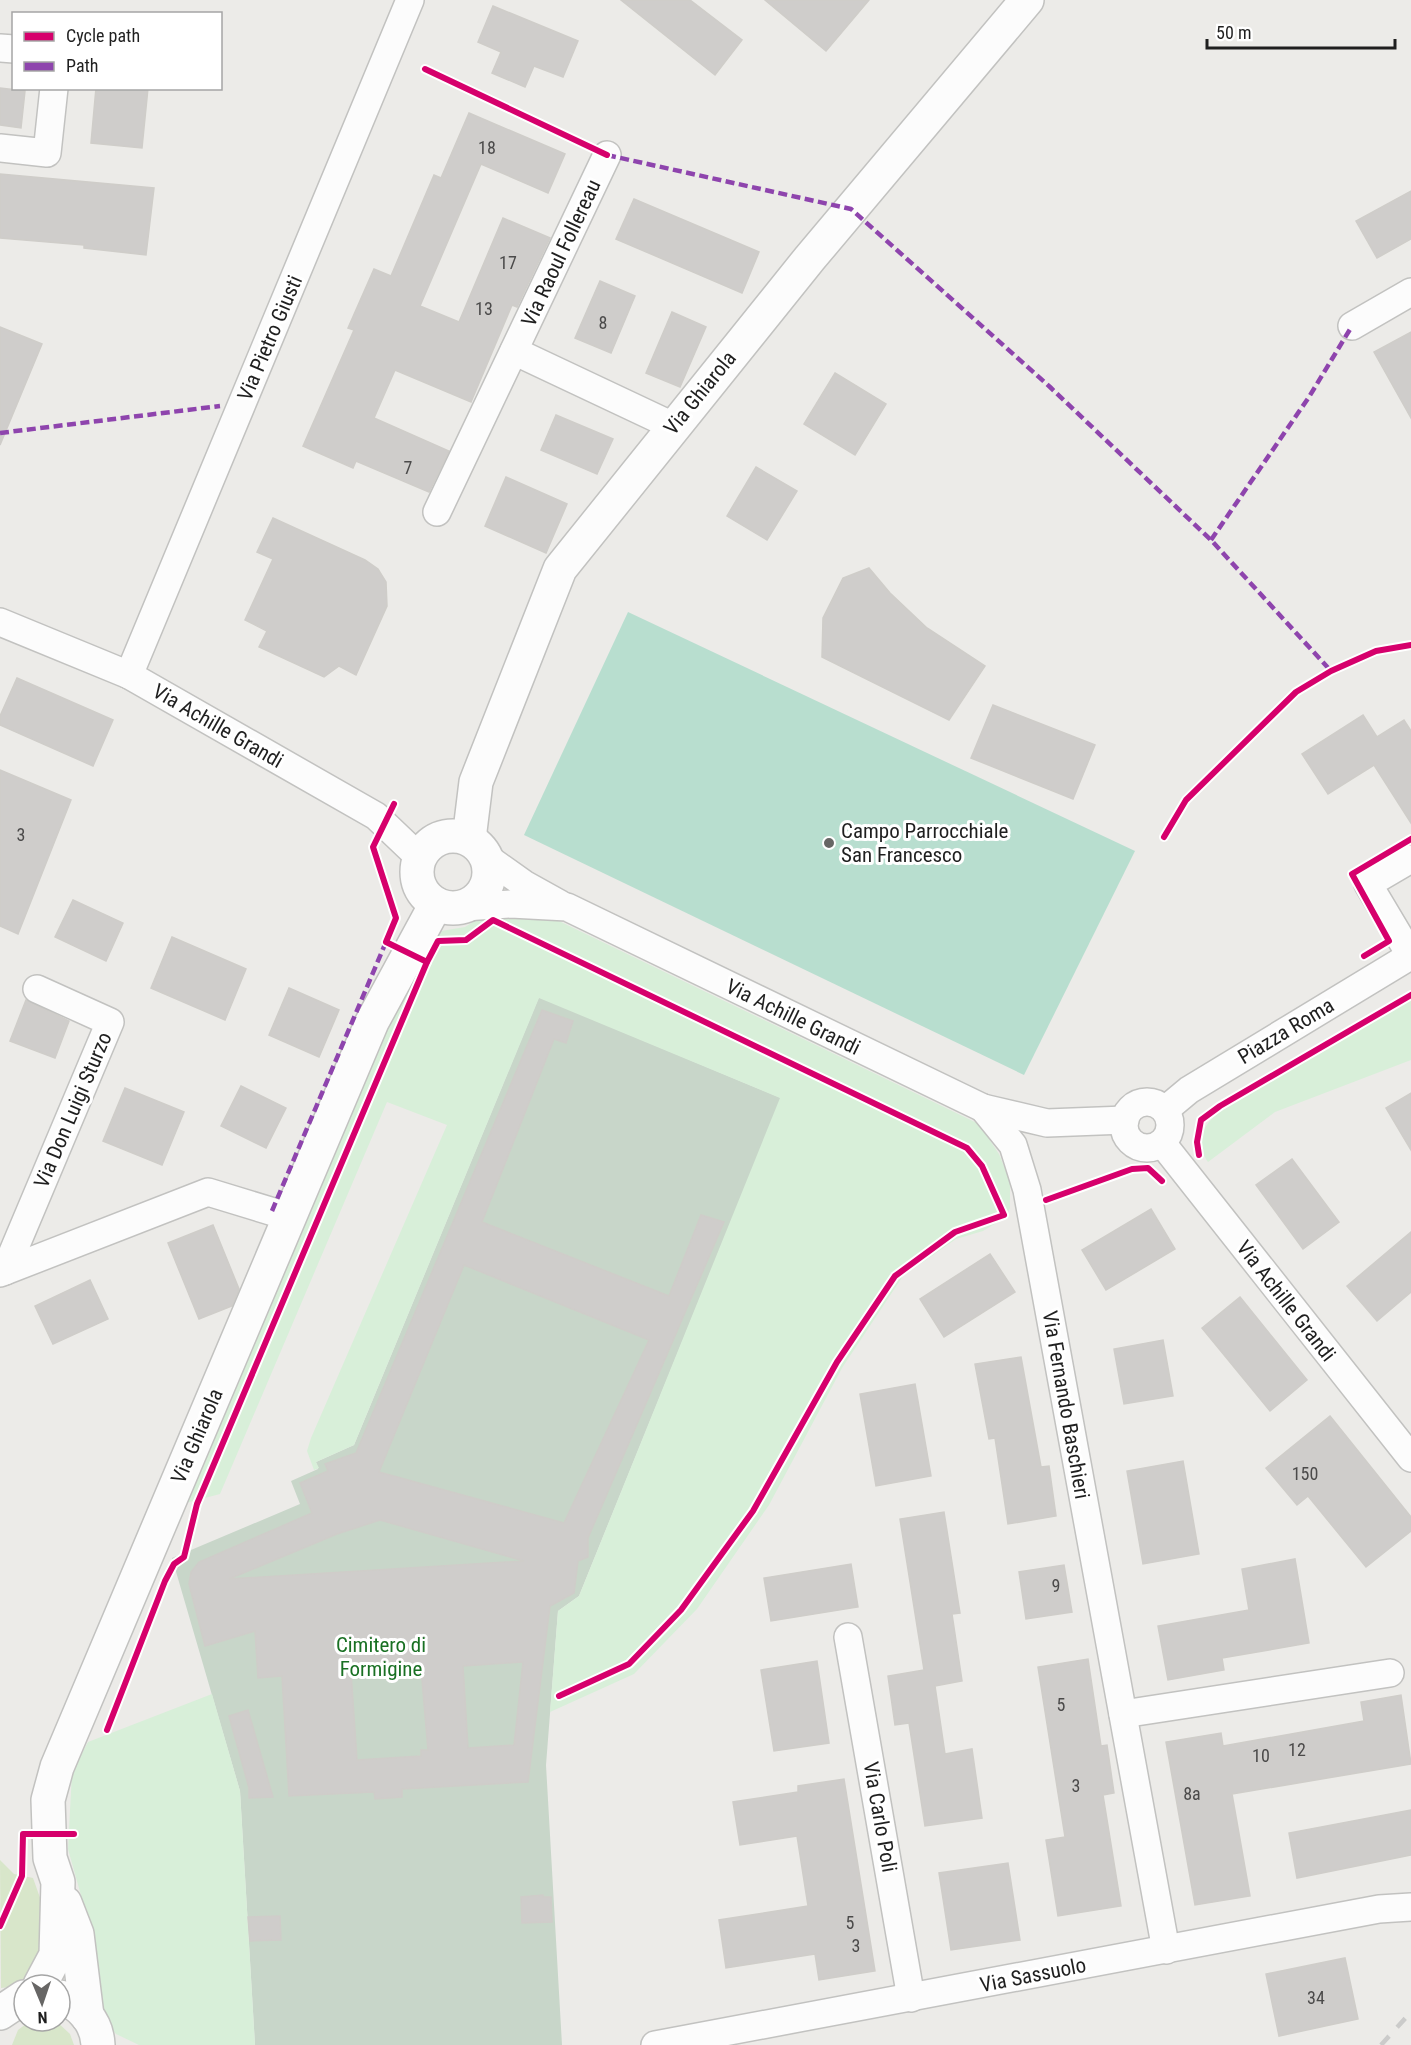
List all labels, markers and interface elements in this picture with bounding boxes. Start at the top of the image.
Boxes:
legend [12,12,222,90]
scale bar [1207,12,1394,50]
text: 50 m [1216,22,1251,43]
text: Cycle path [66,25,140,46]
text: Path [66,55,99,76]
house number: 18 [478,137,496,158]
street label: Via Raoul Follereau [516,176,606,330]
house number: 17 [499,252,517,273]
street label: Via Pietro Giusti [233,272,307,404]
house number: 13 [475,298,493,319]
house number: 8 [599,312,607,333]
street label: Via Ghiarola [659,346,741,440]
house number: 7 [404,457,413,478]
street label: Via Achille Grandi [149,679,287,773]
place label: Campo Parrocchiale San Francesco [841,819,1008,867]
house number: 3 [17,824,25,845]
marker: Campo Parrocchiale San Francesco [822,836,836,850]
street label: Via Achille Grandi [722,974,864,1060]
street label: Piazza Roma [1234,993,1338,1069]
street label: Via Don Luigi Sturzo [29,1029,117,1191]
street label: Via Achille Grandi [1231,1236,1341,1366]
street label: Via Fernando Baschieri [1038,1309,1094,1501]
street label: Via Ghiarola [166,1385,228,1487]
house number: 150 [1292,1463,1318,1484]
house number: 9 [1052,1575,1060,1596]
park label: Cimitero di Formigine [336,1633,426,1681]
house number: 5 [1057,1694,1066,1715]
house number: 12 [1288,1739,1306,1760]
house number: 10 [1252,1745,1270,1766]
street label: Via Carlo Poli [858,1760,902,1874]
house number: 3 [1072,1775,1080,1796]
house number: 8a [1183,1783,1201,1804]
house number: 5 [846,1912,855,1933]
house number: 3 [852,1935,860,1956]
street label: Via Sassuolo [978,1953,1088,1997]
north arrow [12,1973,72,2033]
house number: 34 [1307,1987,1325,2008]
text: N [37,2008,48,2027]

